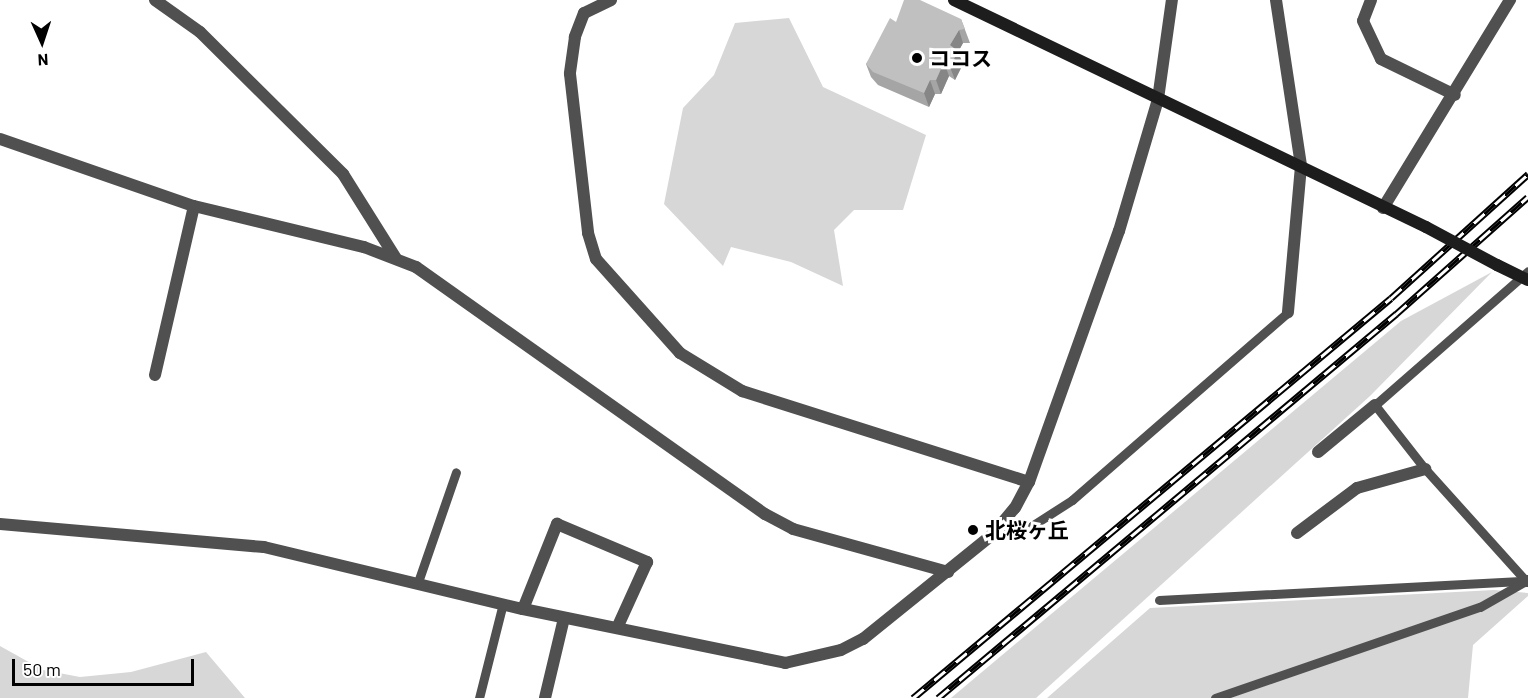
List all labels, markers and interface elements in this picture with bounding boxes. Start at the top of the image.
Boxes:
north arrow [12,12,72,72]
place label: ココス [929,45,992,71]
text: N [37,51,49,70]
marker: ココス [910,51,924,65]
place label: 北桜ヶ丘 [985,517,1069,543]
marker: 北桜ヶ丘 [966,523,980,537]
scale bar [15,647,196,685]
text: 50 m [23,658,61,680]

